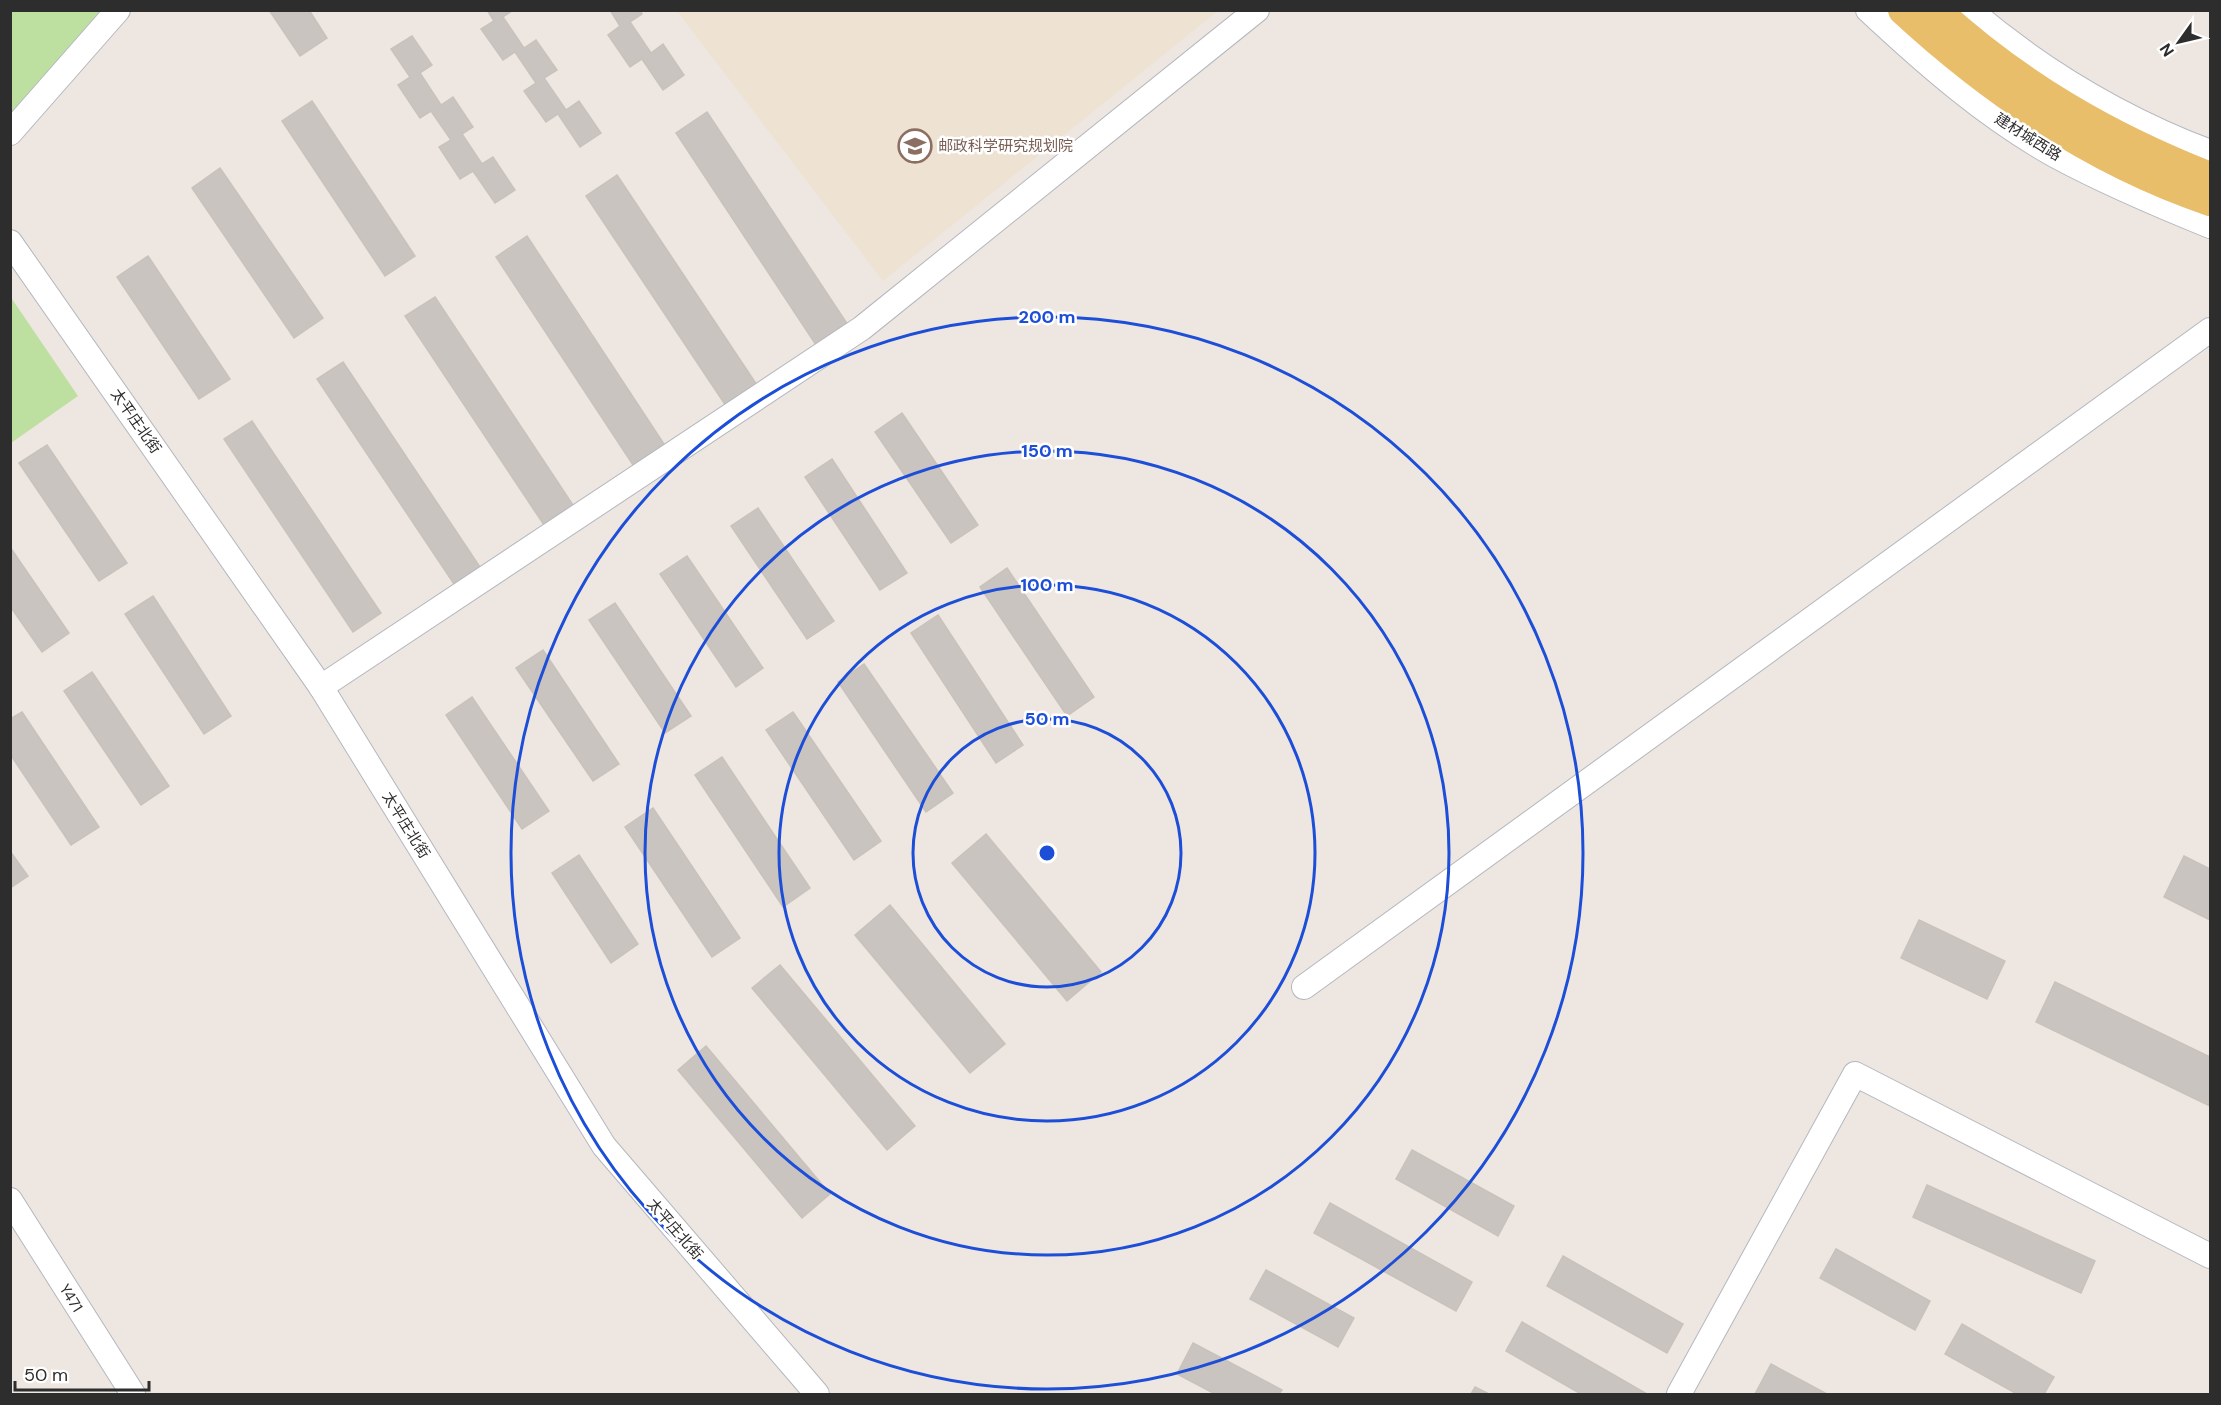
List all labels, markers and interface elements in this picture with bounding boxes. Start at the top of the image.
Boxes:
north arrow [2149,12,2209,72]
text: N [2155,39,2179,61]
street label: 建材城西路 [1991,109,2065,165]
school or university icon: 邮政科学研究规划院 [897,128,933,164]
place label: 邮政科学研究规划院 [938,136,1073,156]
text: 200 m [1019,305,1075,329]
street label: 太平庄北街 [106,385,166,457]
text: 150 m [1021,439,1073,463]
text: 100 m [1020,573,1074,597]
text: 50 m [1024,707,1070,731]
street label: 太平庄北街 [378,788,434,862]
centre of rings [1037,843,1057,863]
street label: 太平庄北街 [643,1194,707,1264]
street label: Y471 [55,1280,87,1316]
scale bar [15,1354,148,1392]
text: 50 m [24,1363,68,1387]

